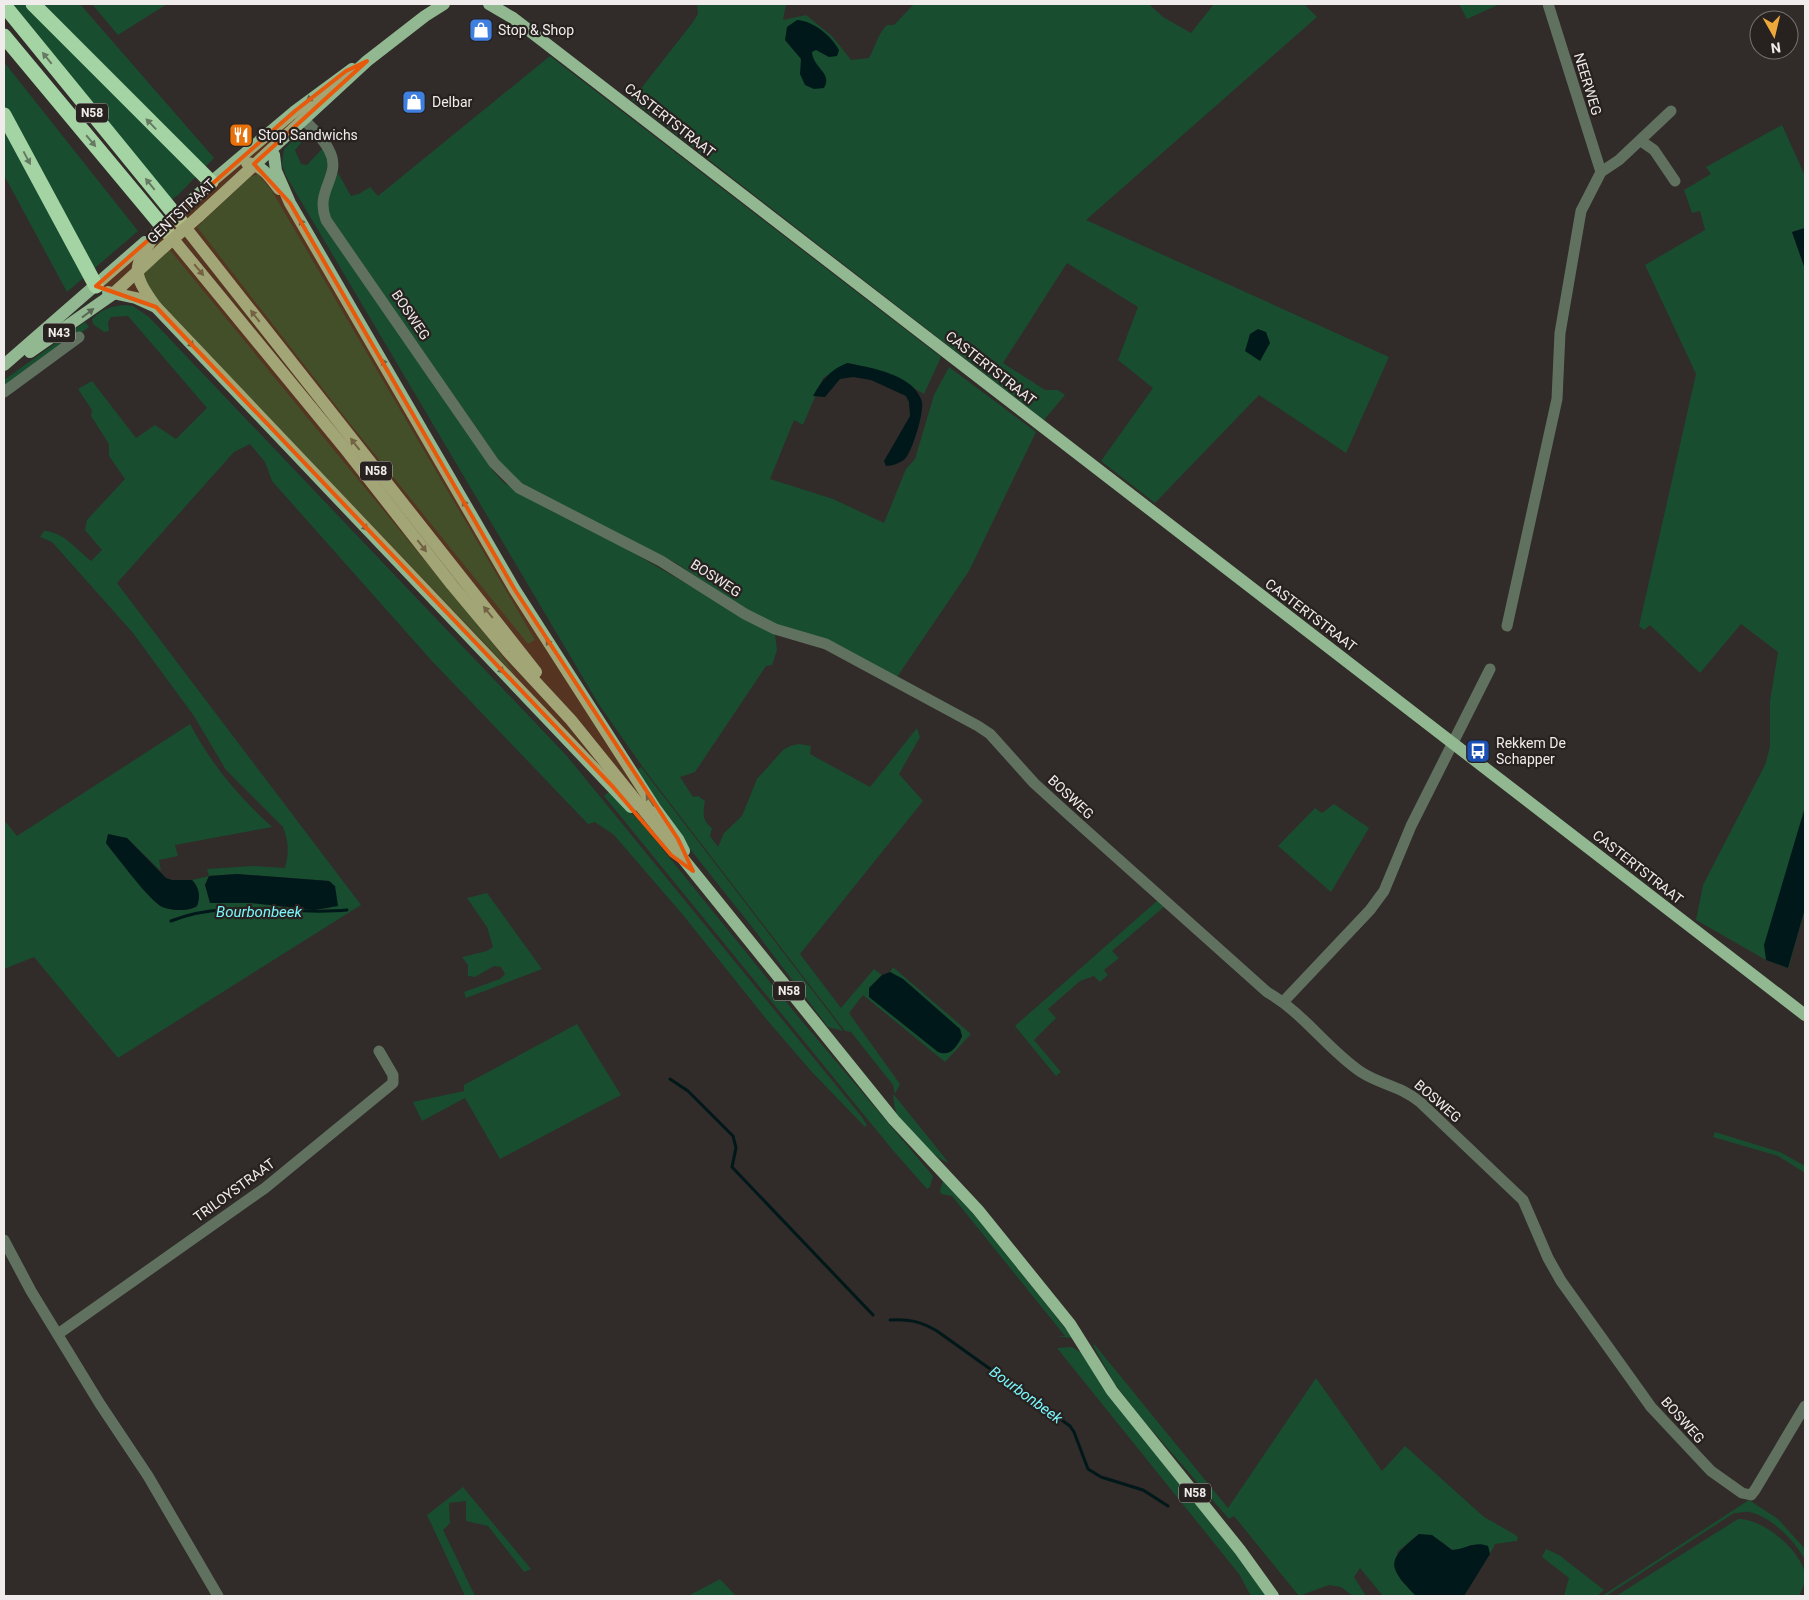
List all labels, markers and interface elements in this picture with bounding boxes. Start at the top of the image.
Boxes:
north arrow [1749,10,1799,60]
shop icon: Stop & Shop [468,17,494,43]
place label: Stop & Shop [498,22,574,38]
text: N [1770,39,1782,56]
street label: NEERWEG [1571,51,1605,117]
one-way arrow [41,52,52,65]
street label: CASTERTSTRAAT [622,80,719,161]
shop icon: Delbar [401,89,427,115]
one-way arrow [305,92,319,102]
place label: Delbar [432,94,472,110]
road number: N58 [76,104,108,122]
one-way arrow [145,118,157,130]
restaurant icon: Stop Sandwichs [228,122,254,148]
place label: Stop Sandwichs [258,127,358,143]
one-way arrow [85,135,96,147]
one-way arrow [23,151,31,166]
street label: GENTSTRAAT [144,175,219,246]
one-way arrow [145,177,156,190]
one-way arrow [298,218,307,232]
one-way arrow [193,263,204,276]
street label: BOSWEG [389,287,433,343]
one-way arrow [81,308,95,318]
one-way arrow [249,310,260,323]
road number: N43 [43,323,75,342]
street label: CASTERTSTRAAT [943,328,1040,409]
one-way arrow [183,336,195,348]
one-way arrow [381,359,390,372]
one-way arrow [350,437,360,450]
road number: N58 [360,462,392,481]
one-way arrow [462,499,471,512]
one-way arrow [357,518,369,530]
one-way arrow [417,540,427,553]
street label: BOSWEG [688,556,744,600]
street label: CASTERTSTRAAT [1262,575,1360,655]
one-way arrow [483,606,494,619]
one-way arrow [546,638,555,652]
one-way arrow [493,662,505,674]
place label: Rekkem De Schapper [1496,735,1566,767]
bus stop icon: Rekkem De Schapper [1465,738,1491,764]
street label: BOSWEG [1045,772,1097,822]
one-way arrow [645,793,655,807]
street label: CASTERTSTRAAT [1590,827,1687,908]
water label: Bourbonbeek [216,903,303,921]
road number: N58 [773,981,805,1000]
street label: BOSWEG [1411,1076,1465,1126]
street label: TRILOYSTRAAT [190,1155,278,1225]
water label: Bourbonbeek [986,1363,1067,1428]
street label: BOSWEG [1658,1394,1708,1446]
road number: N58 [1179,1484,1211,1502]

